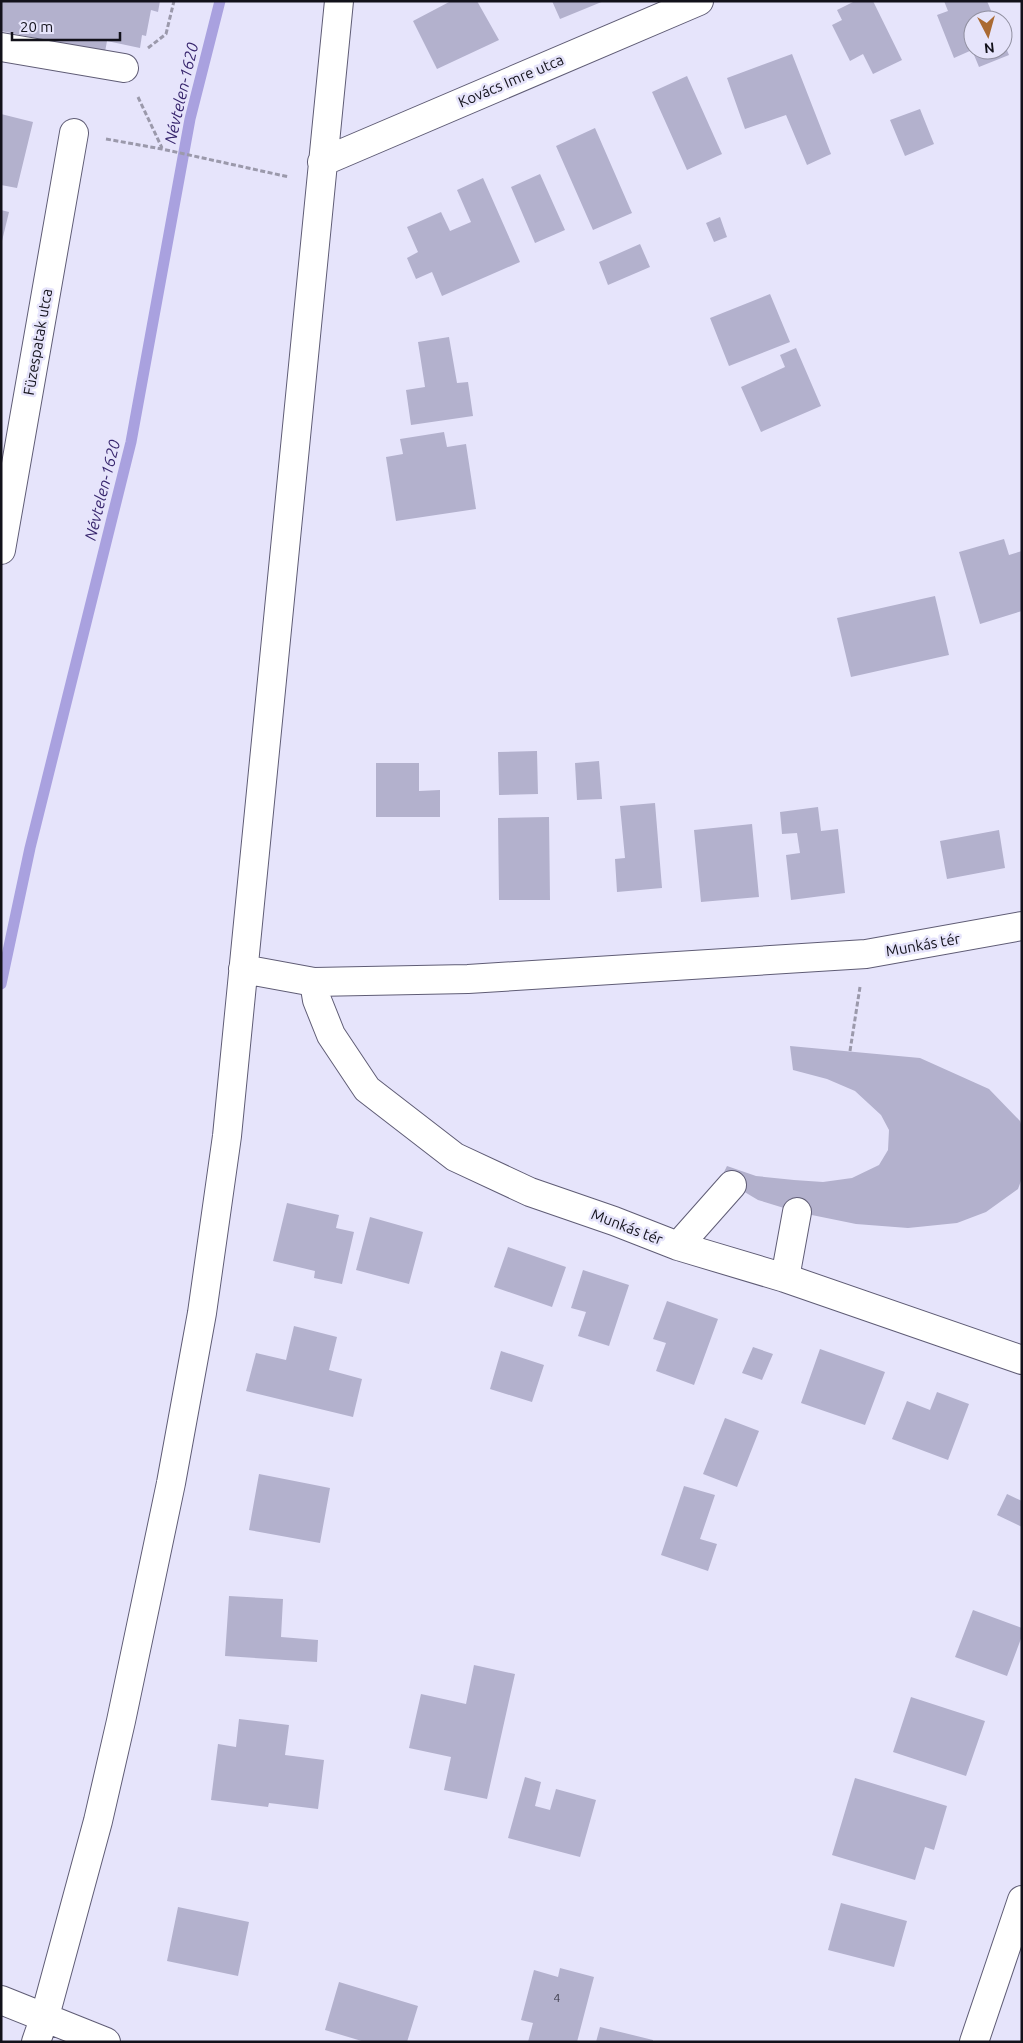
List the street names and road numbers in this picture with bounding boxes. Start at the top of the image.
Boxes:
street label: Kovács Imre utca [456,51,566,110]
street label: Füzespatak utca [20,287,55,397]
street label: Munkás tér [884,930,962,959]
street label: Munkás tér [589,1205,666,1248]

